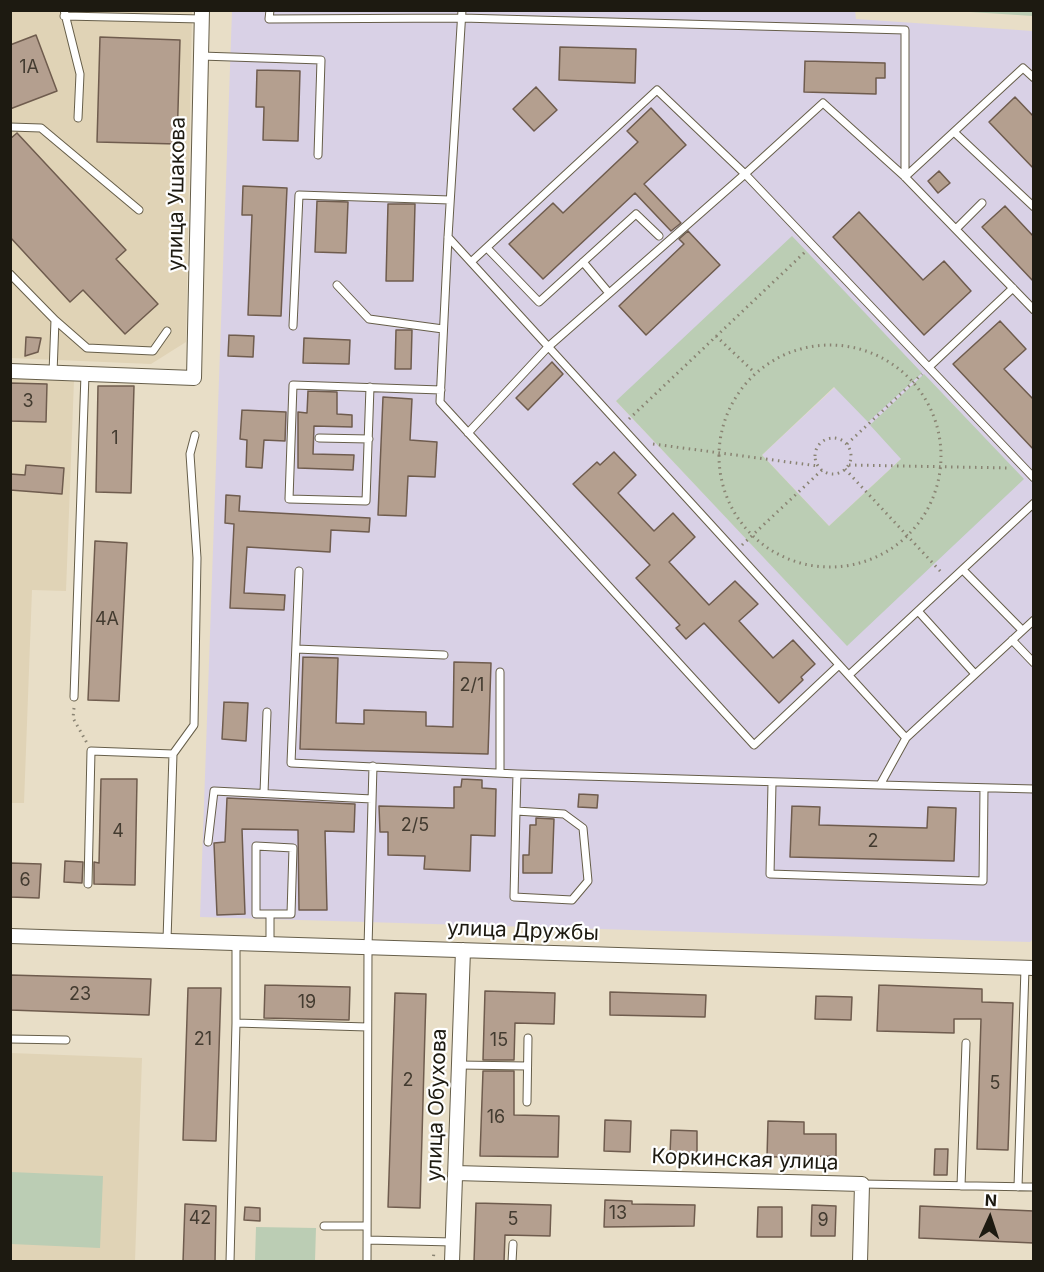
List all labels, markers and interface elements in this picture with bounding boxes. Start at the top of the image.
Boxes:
house number: 1А [19,57,39,79]
street label: улица Ушакова [163,117,191,271]
house number: 3 [22,391,34,413]
house number: 1 [111,428,119,450]
house number: 4А [95,609,119,631]
house number: 2/1 [460,675,484,697]
house number: 2/5 [401,815,429,837]
house number: 4 [112,821,124,843]
house number: 2 [868,831,878,853]
house number: 6 [19,870,31,892]
street label: улица Дружбы [447,916,599,946]
house number: 23 [69,984,91,1006]
house number: 19 [298,992,316,1014]
street label: улица Обухова [422,1028,452,1182]
house number: 21 [194,1029,212,1051]
house number: 15 [490,1030,508,1052]
house number: 2 [403,1070,413,1092]
house number: 5 [990,1073,1000,1095]
house number: 16 [487,1107,505,1129]
street label: Коркинская улица [651,1144,839,1176]
north arrow [960,1188,1020,1248]
text: N [984,1190,998,1210]
house number: 13 [609,1203,627,1225]
house number: 42 [189,1208,211,1230]
house number: 5 [508,1209,518,1231]
house number: 9 [817,1210,829,1232]

